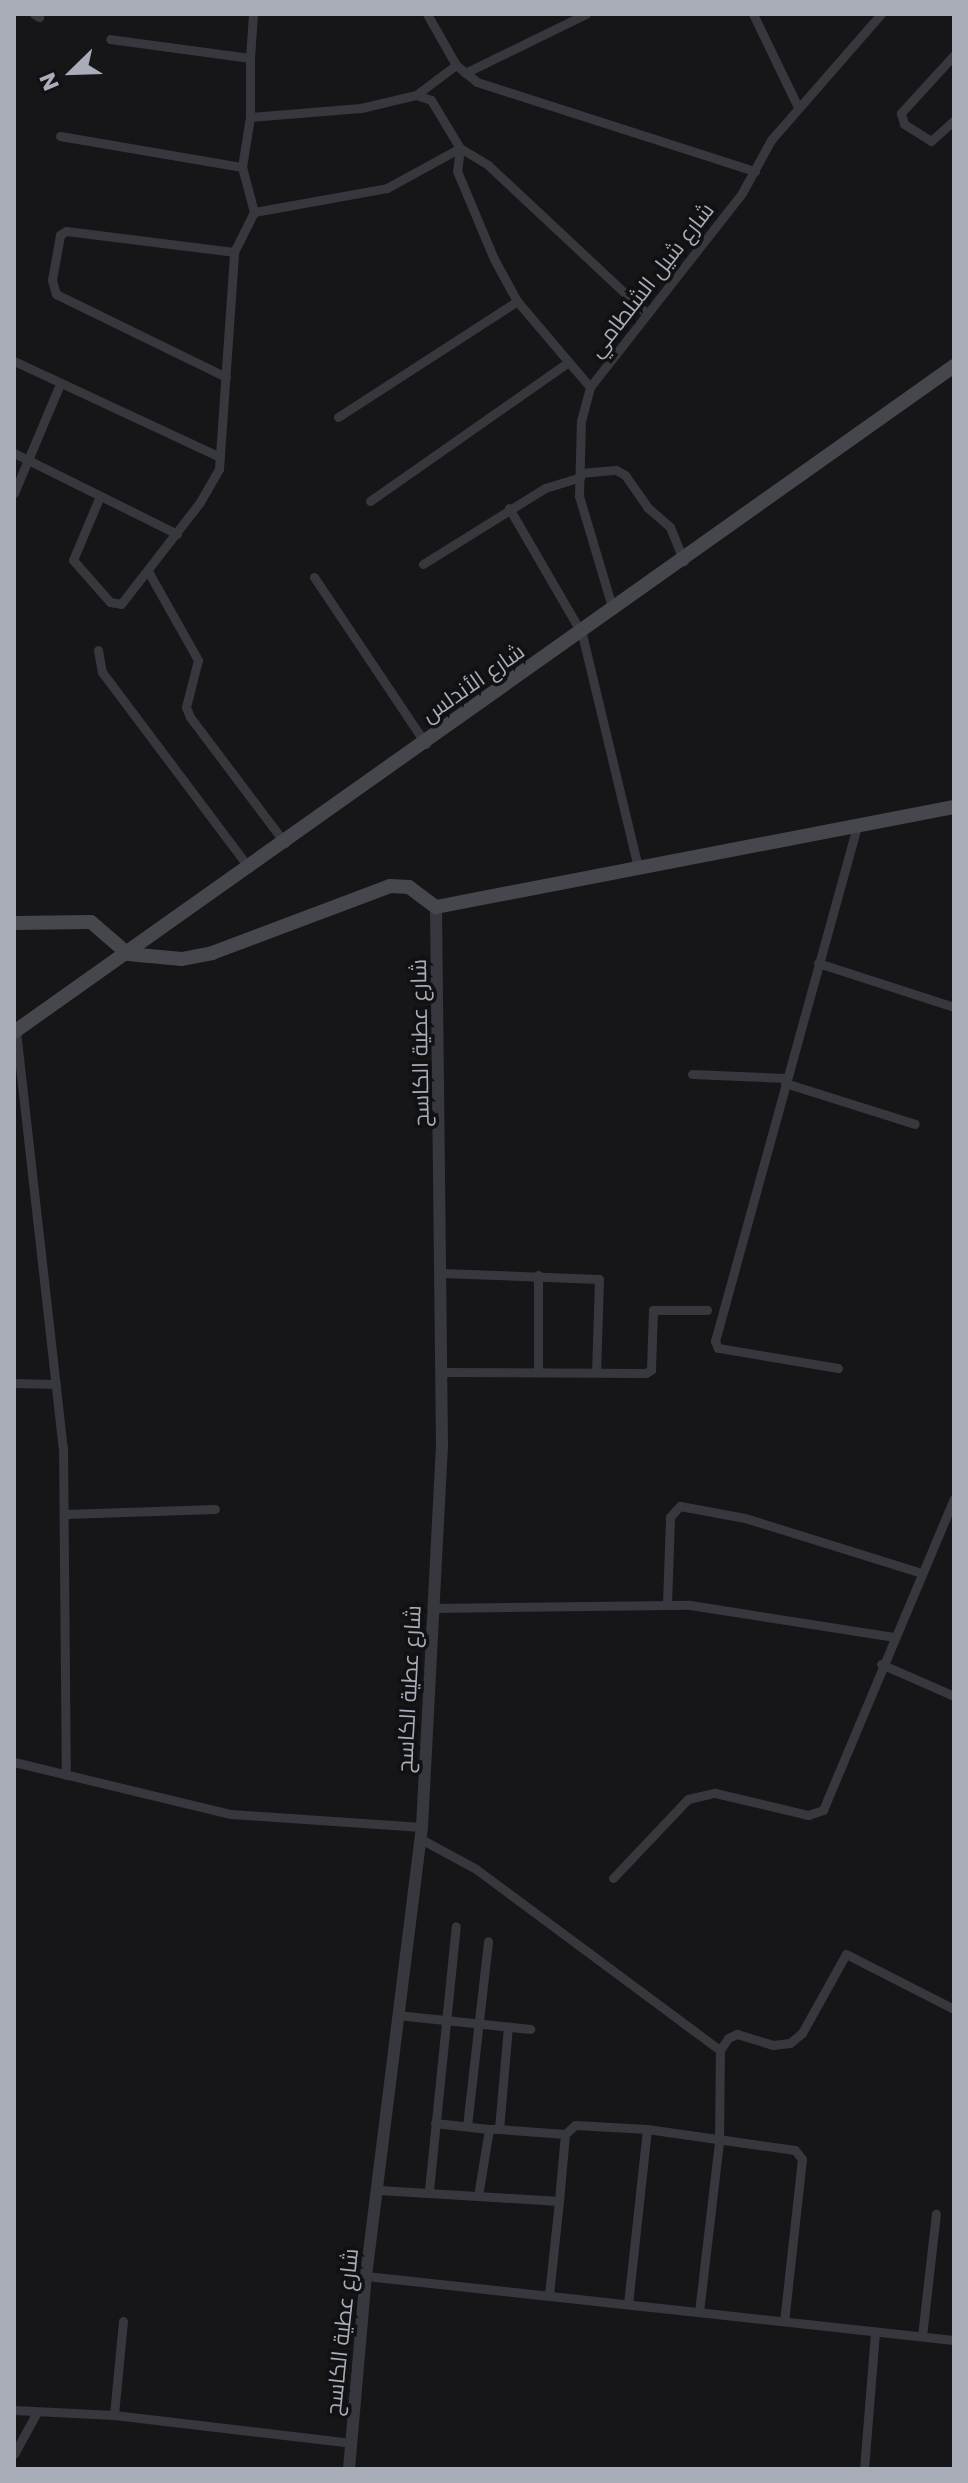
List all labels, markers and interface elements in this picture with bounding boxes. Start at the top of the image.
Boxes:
north arrow [32,32,112,112]
text: N [32,68,67,95]
street label: شارع شيل الشلطامي [583,198,719,362]
street label: شارع الأندلس [416,638,530,728]
street label: شارع عطية الكاسح [405,959,435,1127]
street label: شارع عطية الكاسح [391,1604,427,1774]
street label: شارع عطية الكاسح [320,2247,364,2417]

